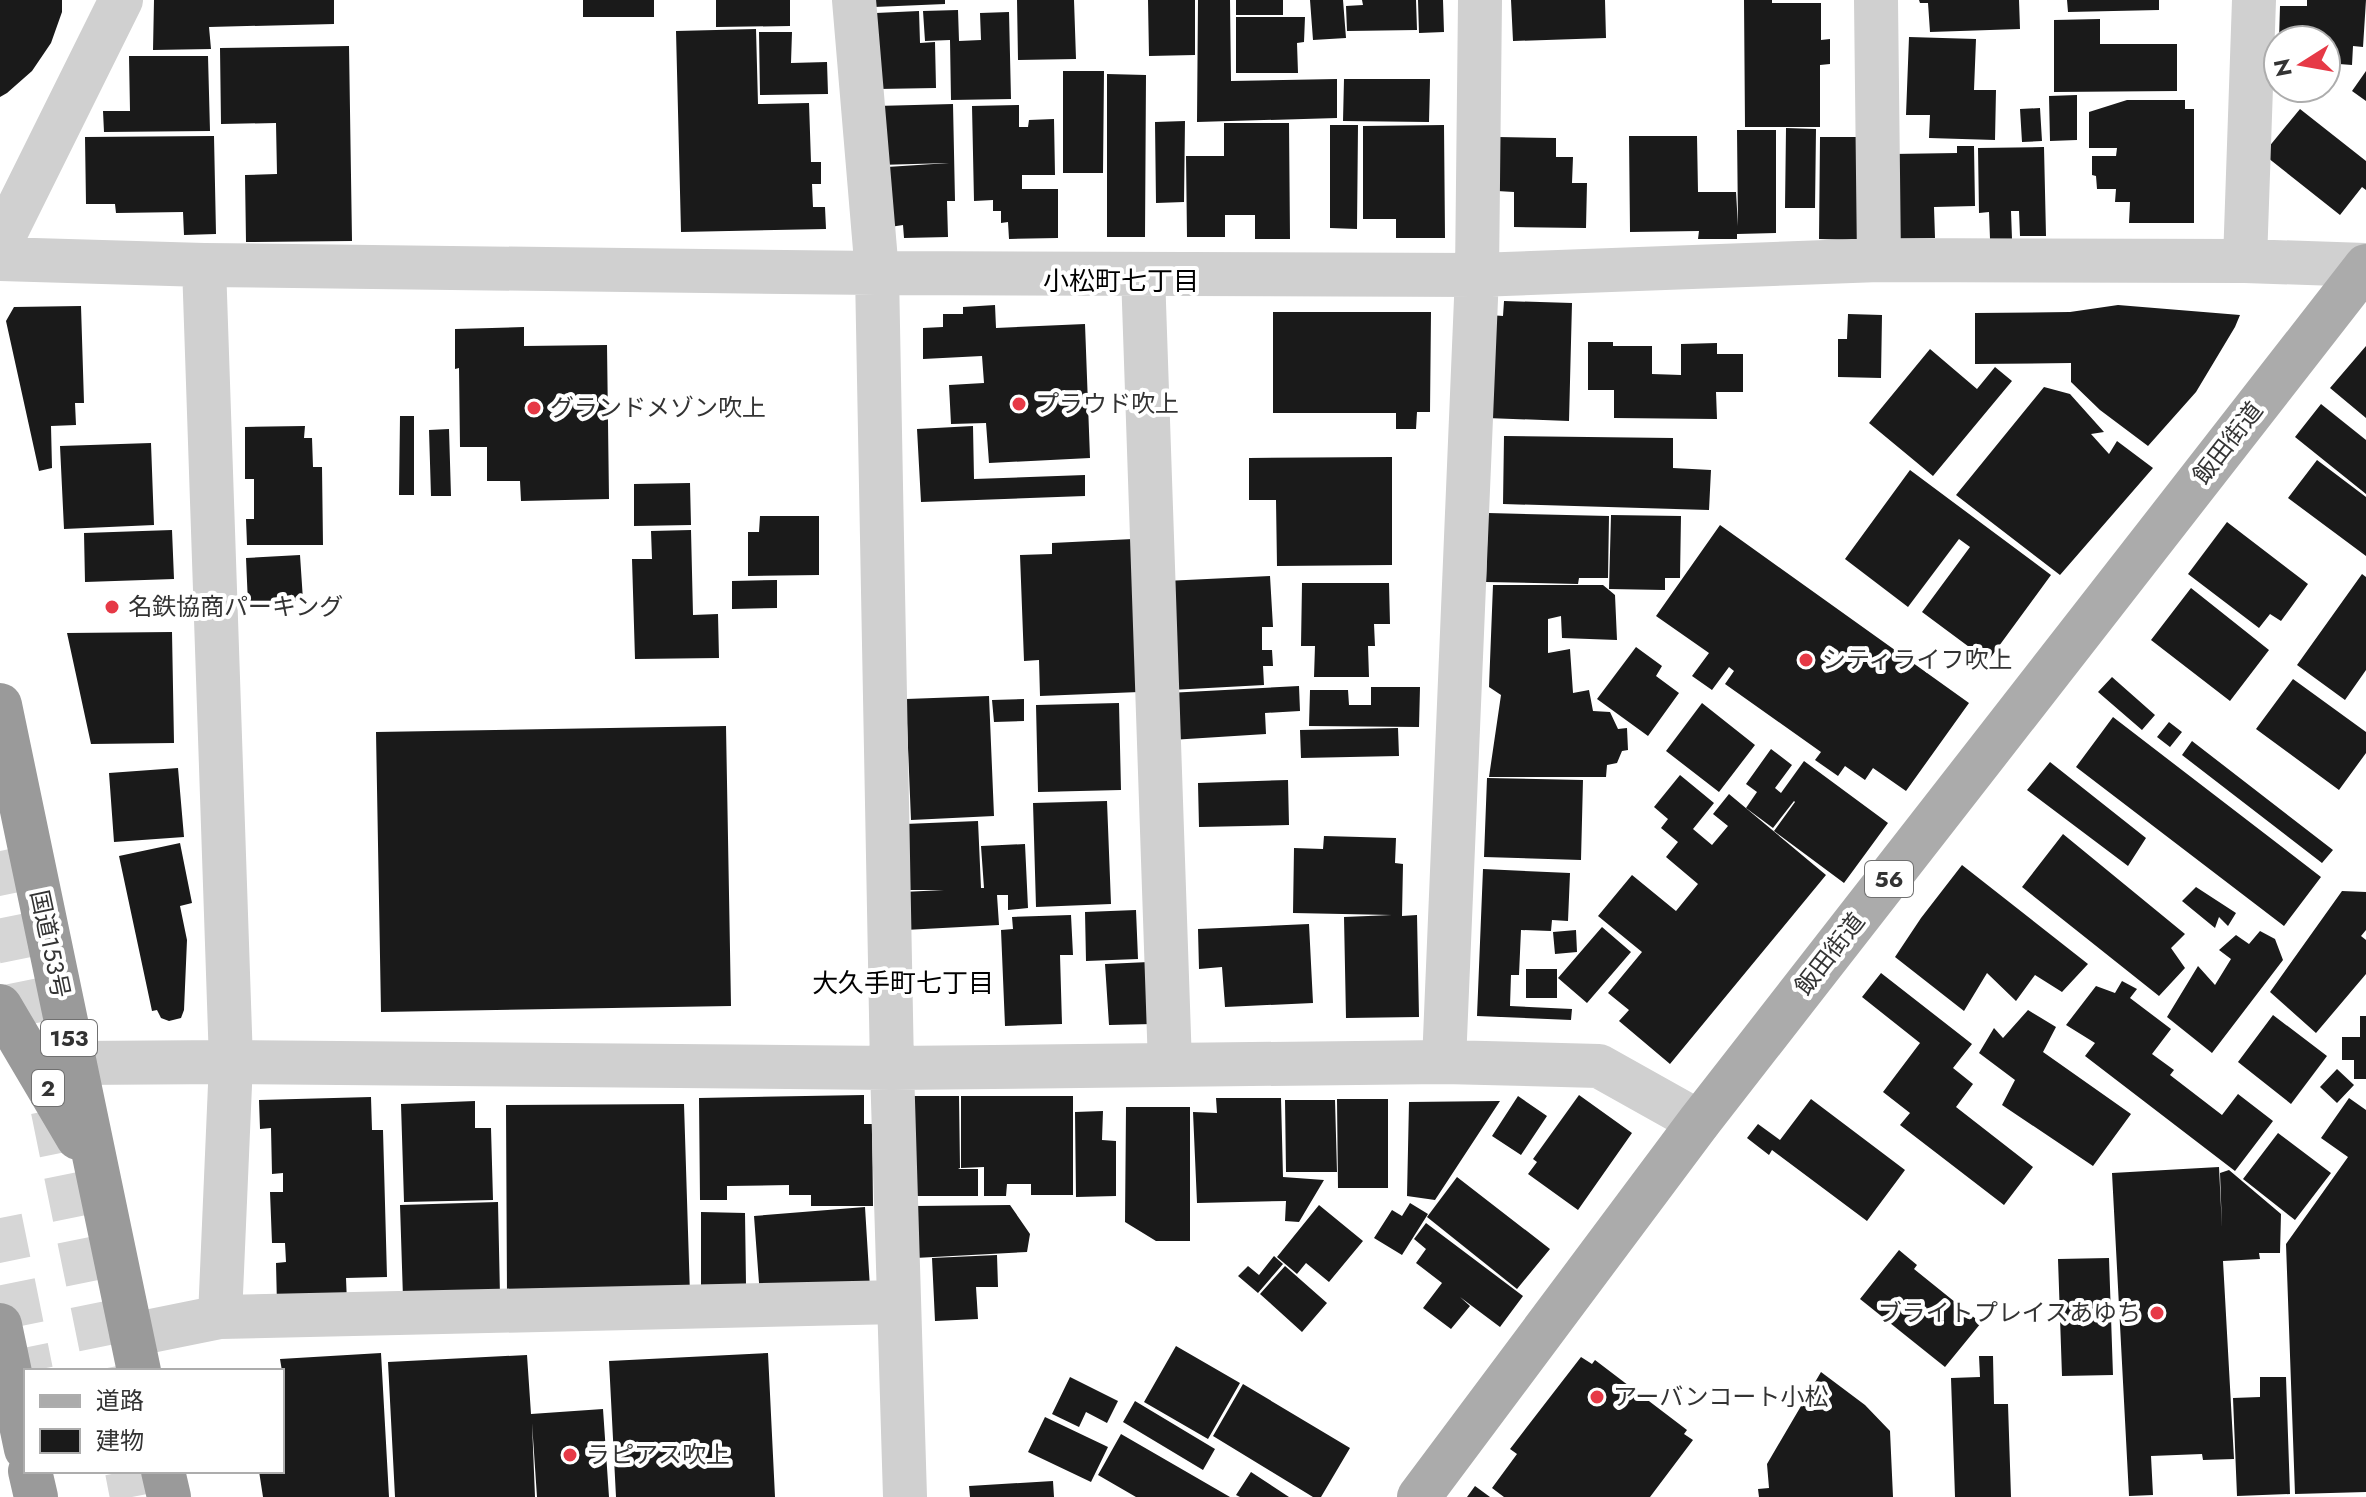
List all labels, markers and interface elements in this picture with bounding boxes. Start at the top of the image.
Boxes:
north arrow [2262,24,2342,104]
text: N [2265,56,2300,79]
district label: 小松町七丁目 [1043,262,1199,300]
place label: プラウド吹上 [1035,386,1179,421]
place label: グランドメゾン吹上 [550,390,766,425]
street label: 飯田街道 [2184,394,2271,491]
marker: プラウド吹上 [1010,395,1028,413]
marker: グランドメゾン吹上 [525,399,543,417]
place label: 名鉄協商パーキング [128,589,343,624]
marker: 名鉄協商パーキング [103,598,121,616]
place label: シティライフ吹上 [1822,642,2013,677]
marker: シティライフ吹上 [1797,651,1815,669]
road number: 56 [1865,861,1913,897]
street label: 国道153号 [22,887,79,1001]
street label: 飯田街道 [1786,905,1873,1002]
district label: 大久手町七丁目 [812,964,994,1002]
road number: 153 [41,1020,97,1056]
road number: 2 [32,1070,64,1106]
place label: ブライトプレイスあゆち [1878,1295,2141,1330]
marker: ブライトプレイスあゆち [2148,1304,2166,1322]
legend [24,1369,284,1473]
place label: アーバンコート小松 [1613,1379,1829,1414]
text: 道路 [96,1383,144,1418]
marker: アーバンコート小松 [1588,1388,1606,1406]
text: 建物 [96,1423,144,1458]
place label: ラピアス吹上 [586,1437,730,1472]
marker: ラピアス吹上 [561,1446,579,1464]

